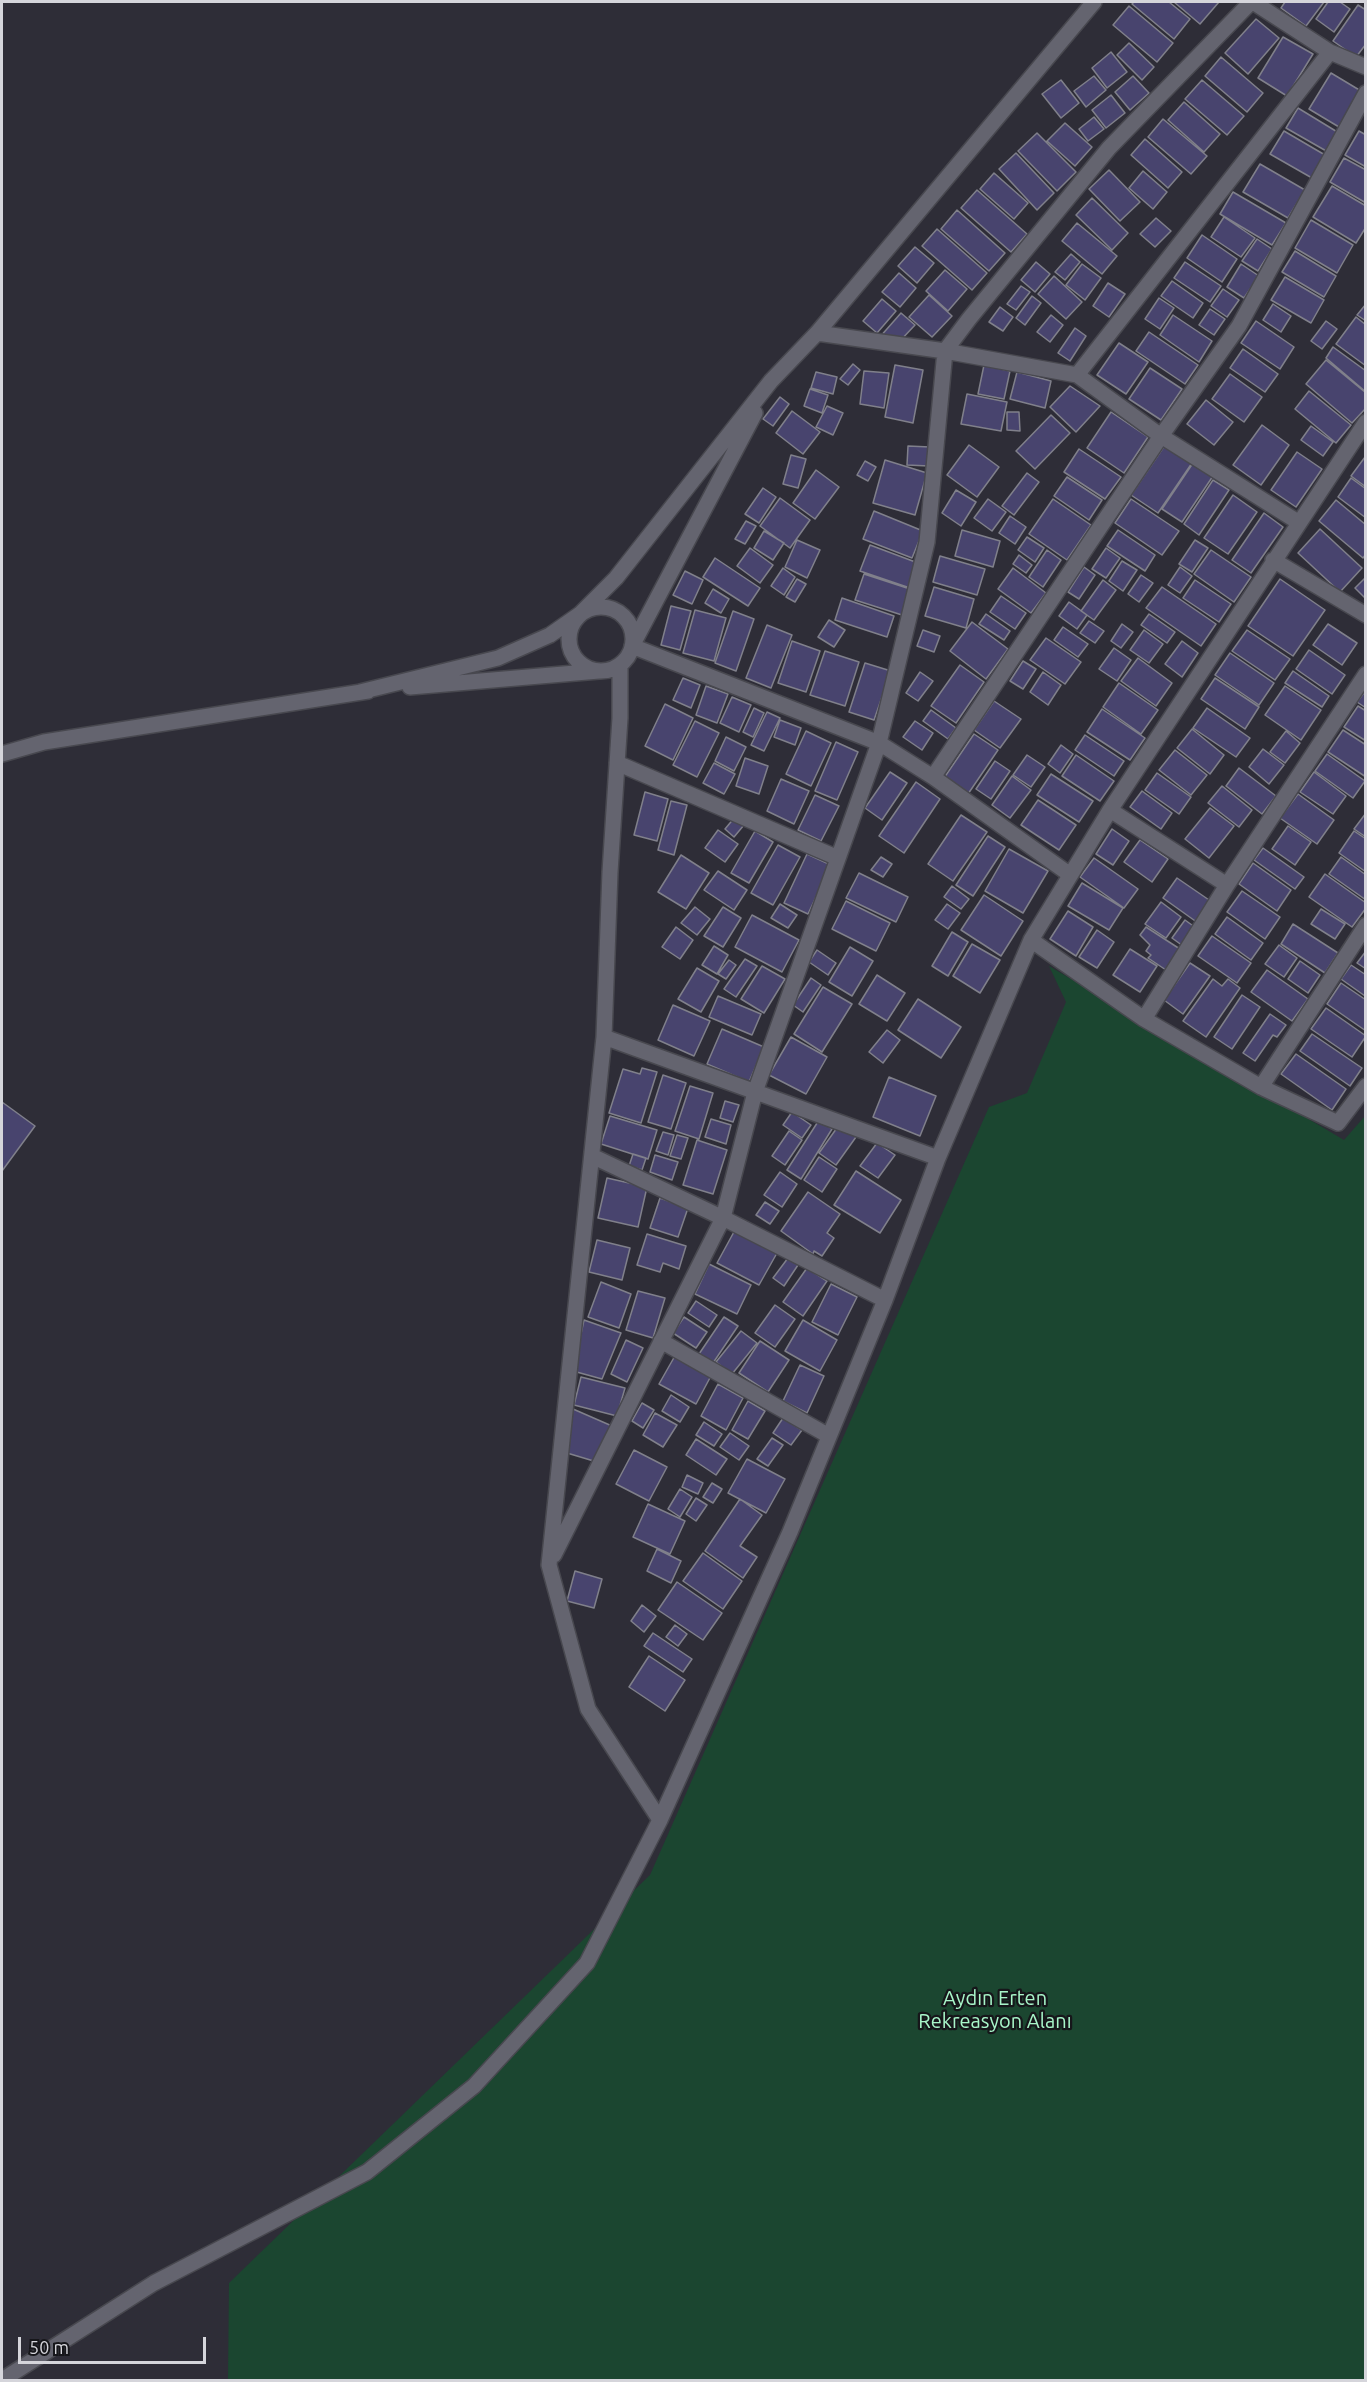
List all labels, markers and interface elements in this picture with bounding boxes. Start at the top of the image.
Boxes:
park label: Aydın Erten Rekreasyon Alanı [918,1986,1072,2033]
scale bar [21,2325,208,2363]
text: 50 m [29,2337,69,2357]

